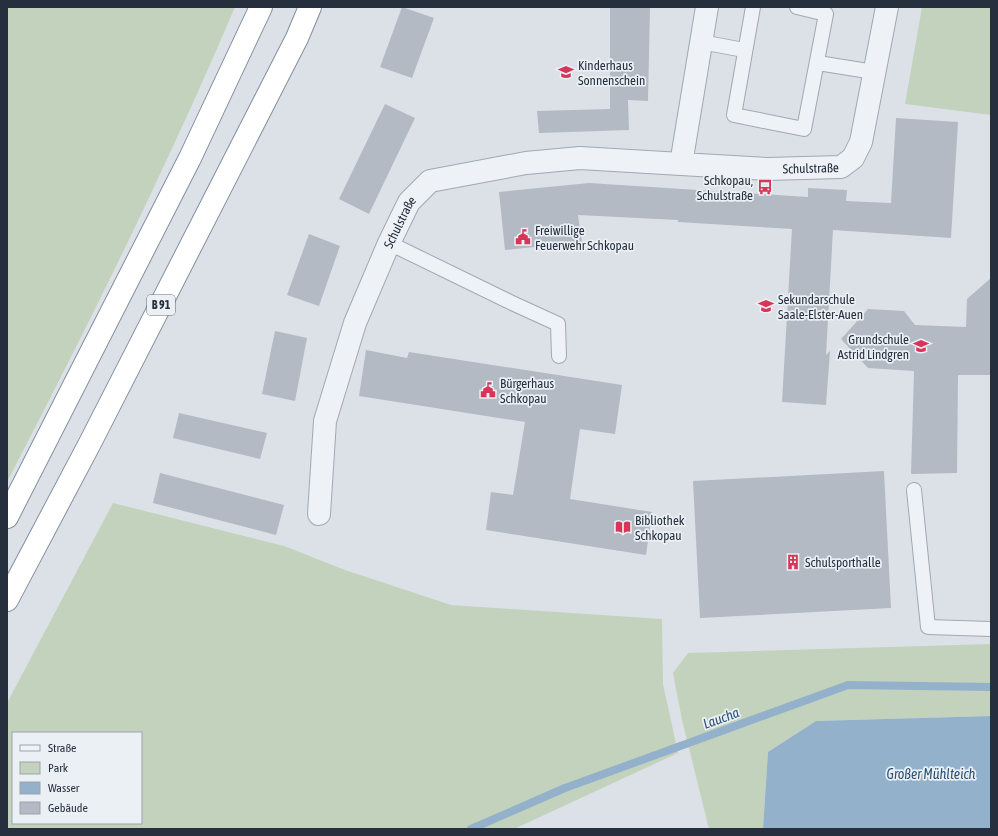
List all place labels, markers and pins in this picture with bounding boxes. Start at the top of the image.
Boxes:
place label: Kinderhaus Sonnenschein [578,58,645,88]
school or university icon: Kinderhaus Sonnenschein [557,63,575,81]
place label: Schkopau, Schulstraße [697,173,753,203]
bus stop icon: Schkopau, Schulstraße [756,178,774,196]
place label: Freiwillige Feuerwehr Schkopau [535,223,634,253]
public building icon: Freiwillige Feuerwehr Schkopau [514,228,532,246]
place label: Sekundarschule Saale-Elster-Auen [778,292,863,322]
school or university icon: Sekundarschule Saale-Elster-Auen [757,297,775,315]
place label: Grundschule Astrid Lindgren [837,332,909,362]
school or university icon: Grundschule Astrid Lindgren [912,337,930,355]
place label: Bürgerhaus Schkopau [500,376,555,406]
public building icon: Bürgerhaus Schkopau [479,381,497,399]
place label: Bibliothek Schkopau [635,513,685,543]
library icon: Bibliothek Schkopau [614,518,632,536]
building icon: Schulsporthalle [784,553,802,571]
place label: Schulsporthalle [805,555,881,570]

